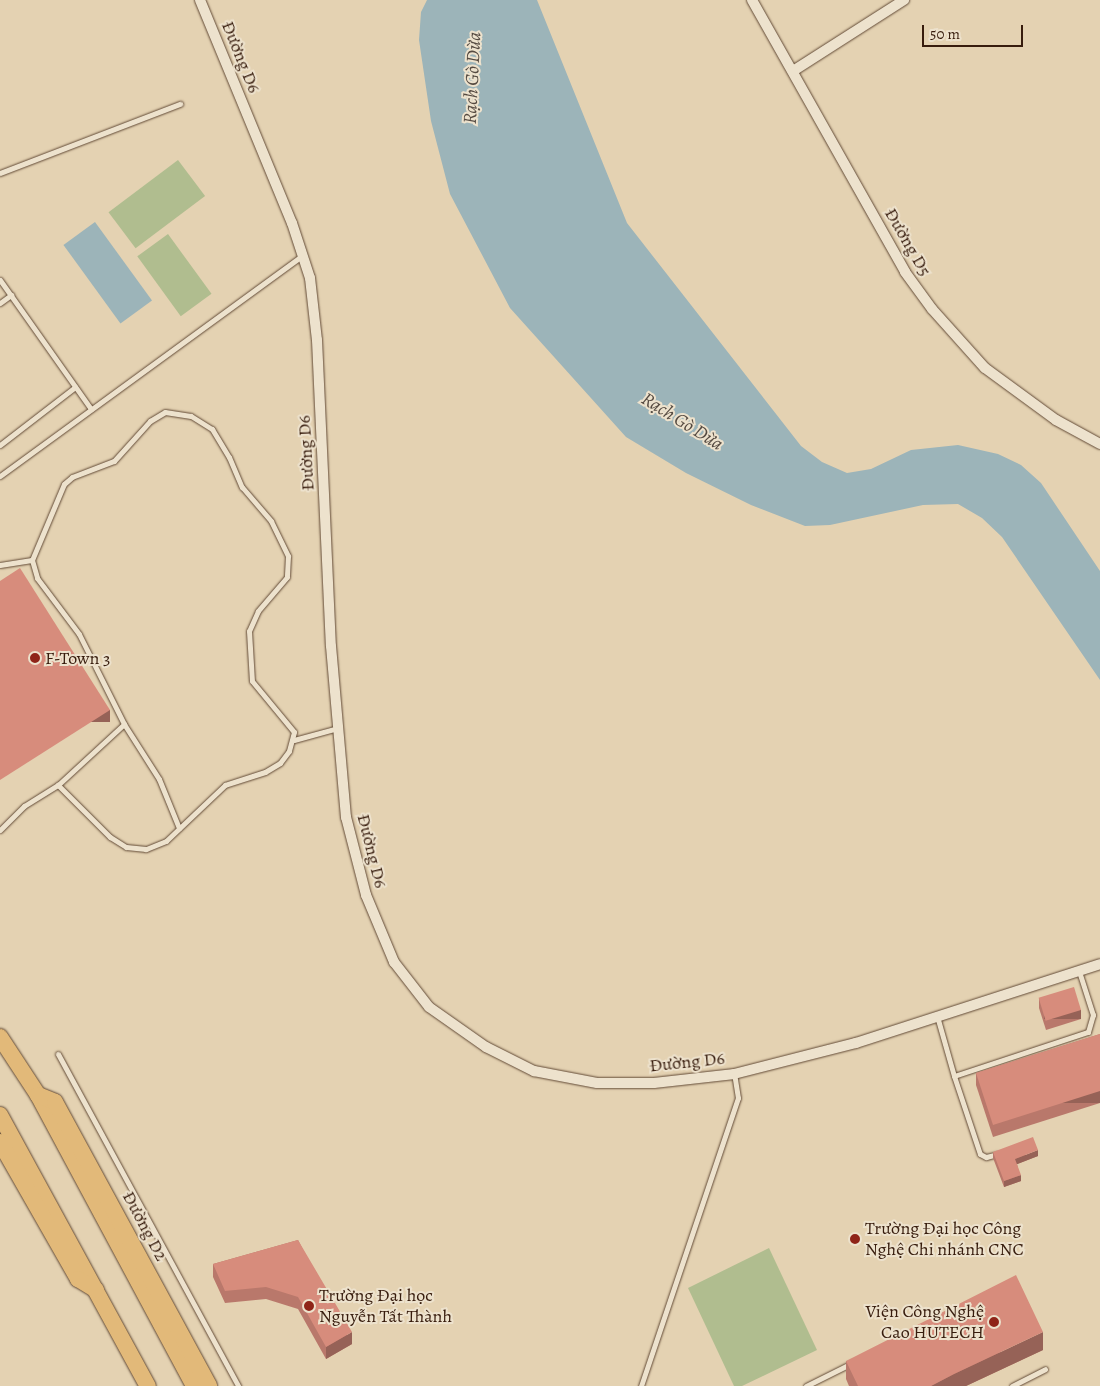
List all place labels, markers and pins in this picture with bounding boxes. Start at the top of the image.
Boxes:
place label: F-Town 3 [45,647,110,669]
marker: F-Town 3 [29,652,41,664]
place label: Trường Đại học Công Nghệ Chi nhánh CNC [865,1218,1024,1260]
marker: Trường Đại học Công Nghệ Chi nhánh CNC [849,1233,861,1245]
place label: Trường Đại học Nguyễn Tất Thành [319,1285,452,1328]
marker: Trường Đại học Nguyễn Tất Thành [303,1300,315,1312]
place label: Viện Công Nghệ Cao HUTECH [866,1301,984,1344]
marker: Viện Công Nghệ Cao HUTECH [988,1316,1000,1328]

